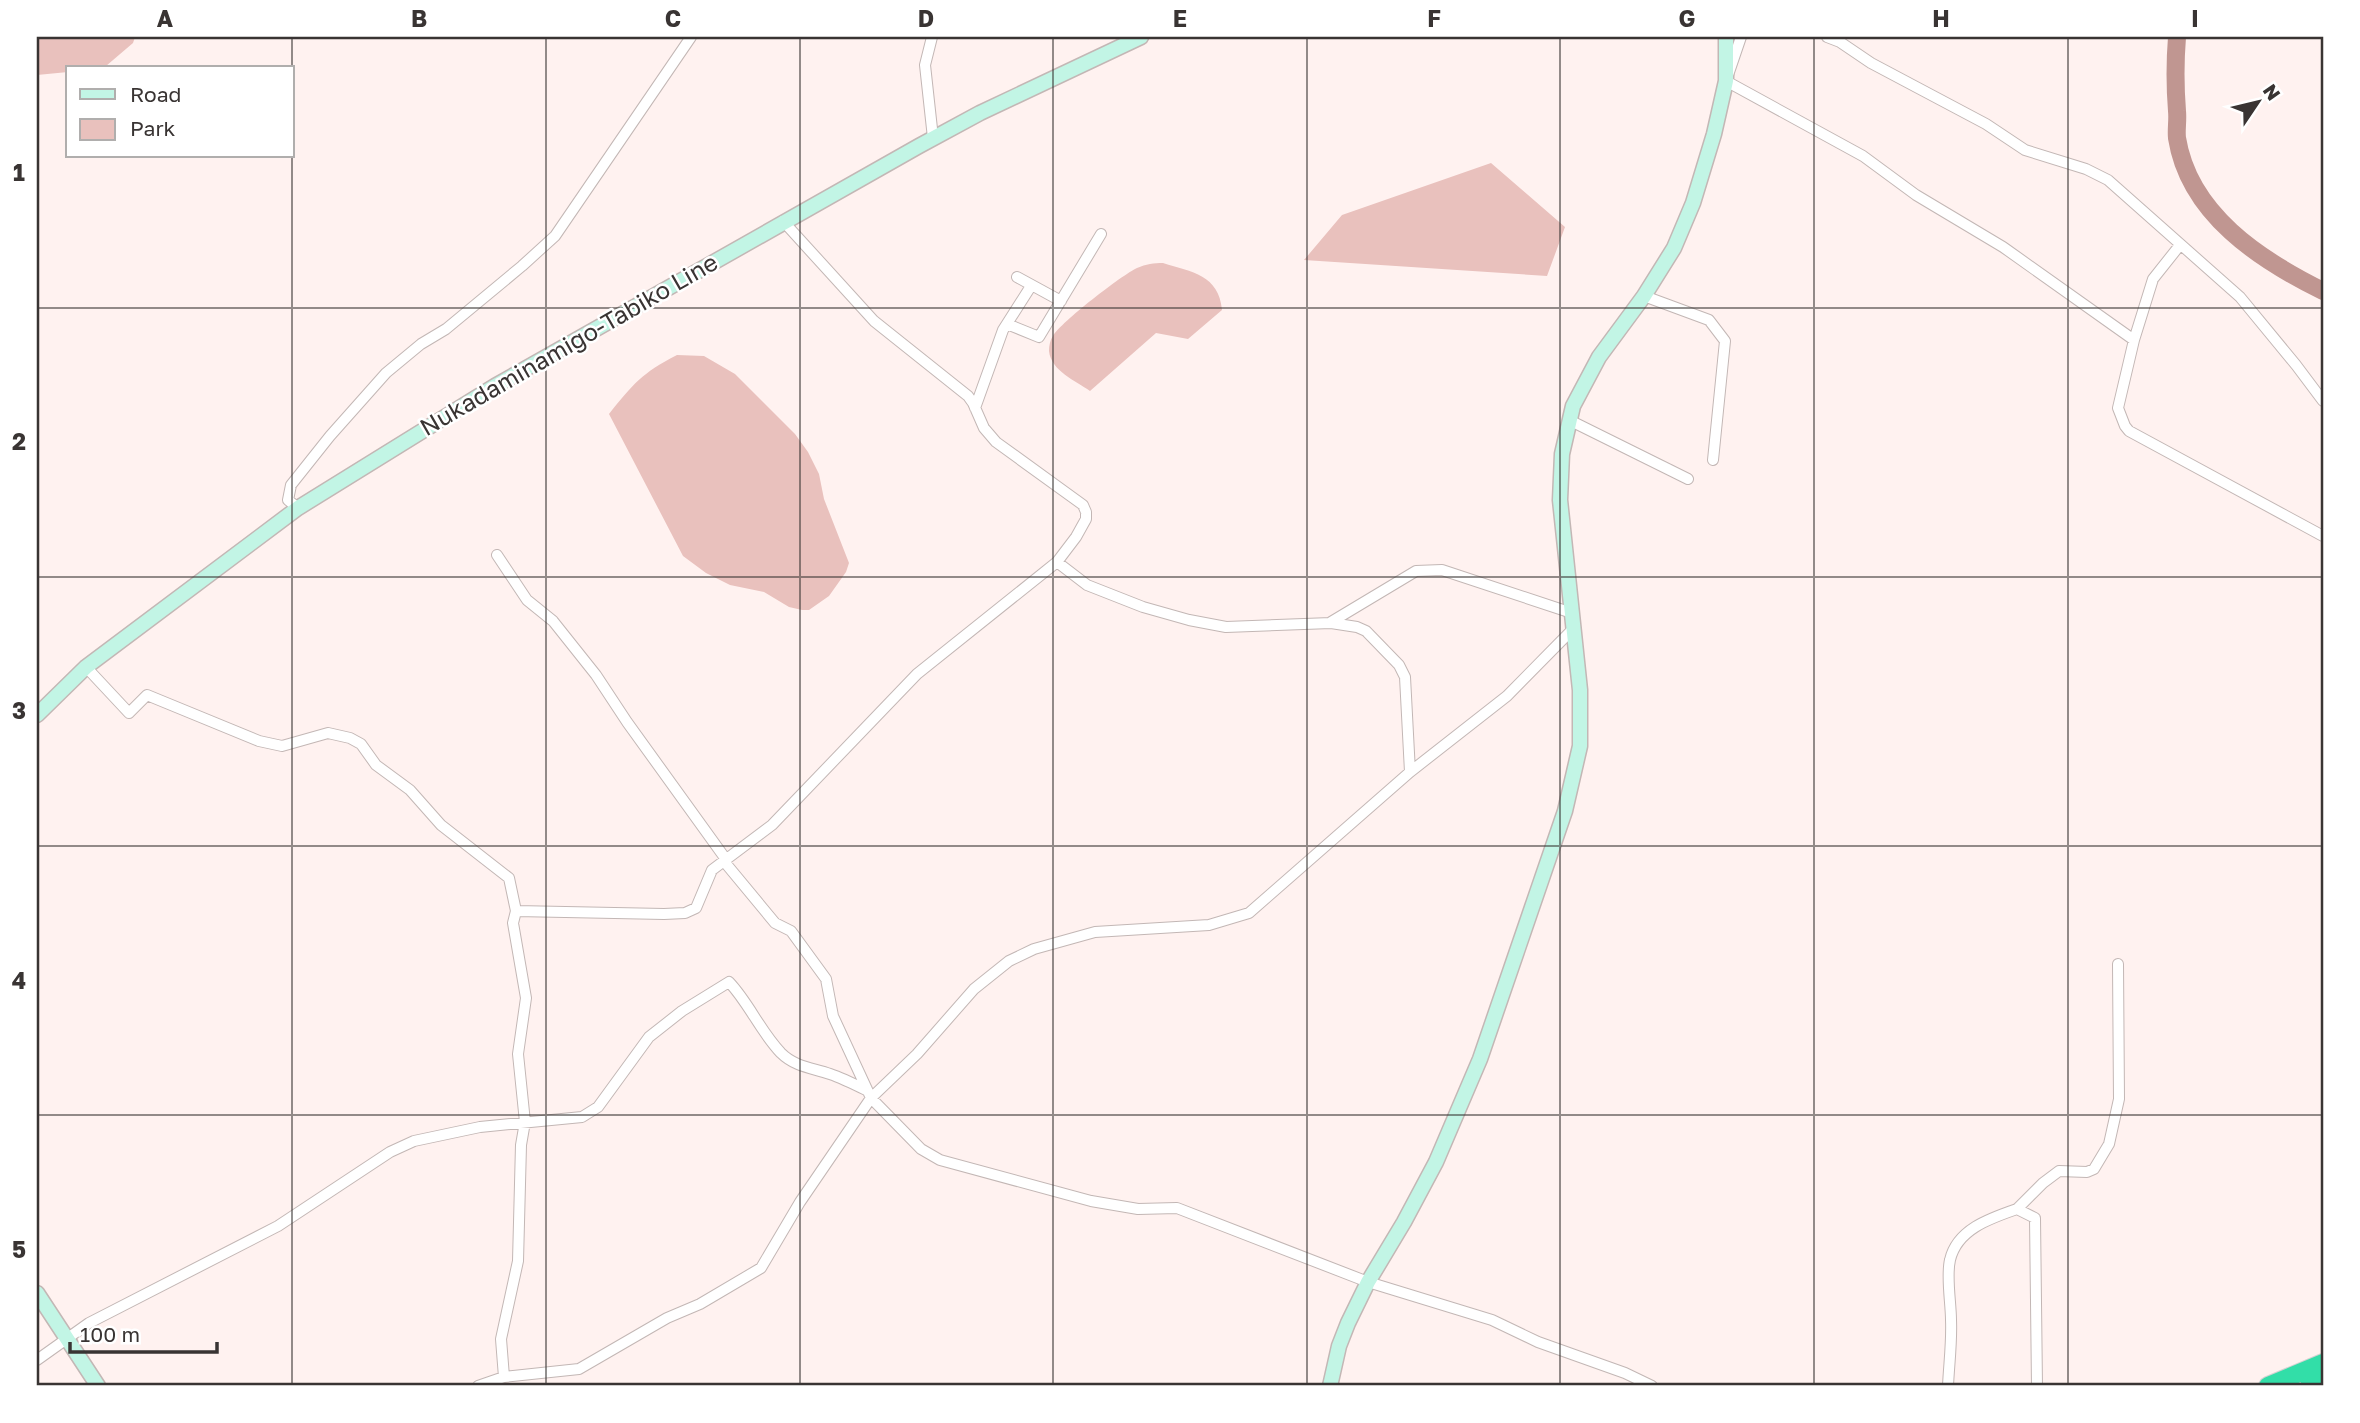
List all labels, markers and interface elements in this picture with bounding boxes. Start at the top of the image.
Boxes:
text: A [157,4,174,32]
text: B [411,4,427,32]
text: C [665,4,681,32]
text: D [918,4,934,32]
text: E [1173,4,1187,32]
text: F [1427,4,1441,32]
text: G [1679,4,1695,32]
text: H [1932,4,1950,32]
text: I [2191,4,2199,32]
legend [66,66,294,158]
north arrow [2224,66,2294,136]
text: N [2259,79,2286,104]
text: Road [130,81,181,107]
text: Park [130,115,176,141]
text: 1 [13,158,25,186]
street label: Nukadaminamigo-Tabiko Line [414,246,722,441]
text: 2 [12,427,26,455]
text: 3 [12,696,26,724]
text: 4 [12,966,26,994]
text: 5 [12,1235,26,1263]
scale bar [70,1311,217,1355]
text: 100 m [80,1321,140,1347]

